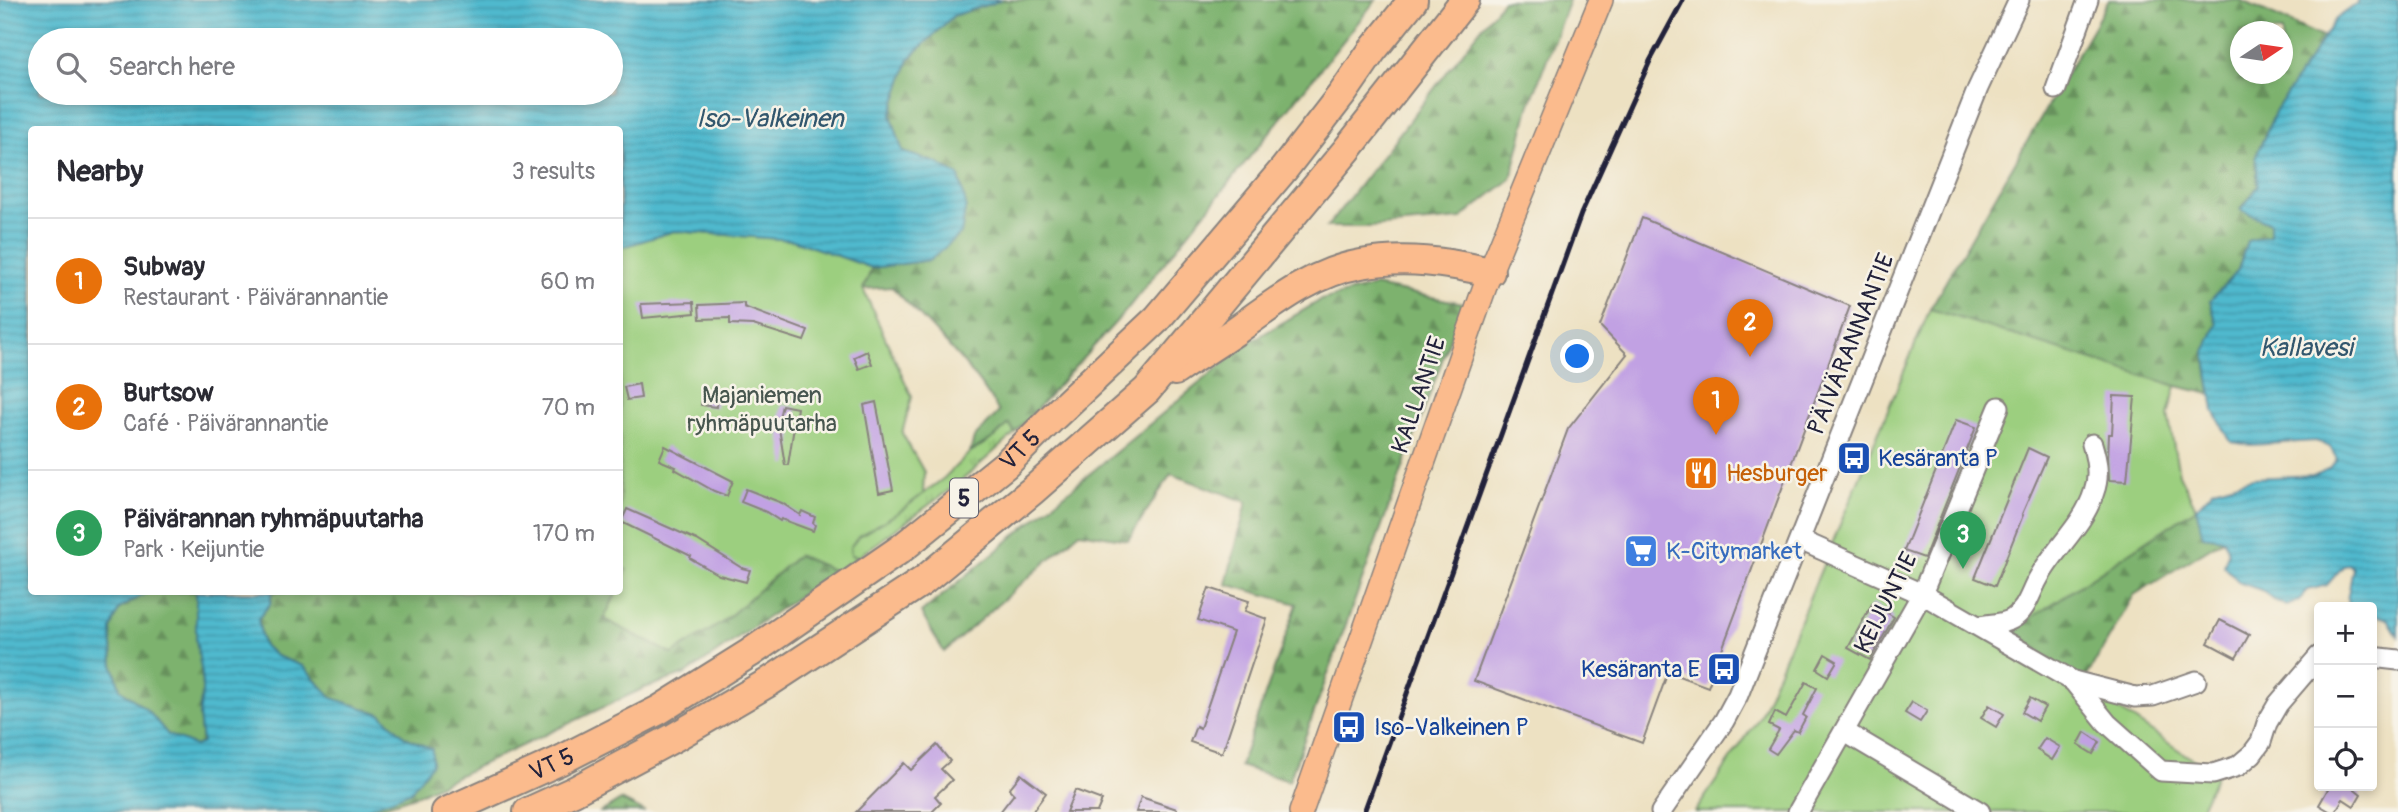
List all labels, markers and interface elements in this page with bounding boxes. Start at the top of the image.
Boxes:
north arrow [2230,21,2293,84]
search box [28,28,623,105]
icon: search [52,48,90,86]
text: Search here [108,51,235,83]
water label: Iso-Valkeinen [696,103,845,135]
text: Nearby [56,153,143,190]
text: 3 results [512,157,595,186]
street label: PÄIVÄRANNANTIE [1801,249,1901,439]
text: Subway [123,251,205,283]
text: 1 [75,267,84,296]
text: 60 m [540,267,595,296]
text: Restaurant · Päivärannantie [123,283,388,312]
pin: 2 [1727,299,1773,357]
water label: Kallavesi [2259,332,2357,364]
street label: KALLANTIE [1386,333,1452,457]
your location [1560,339,1594,373]
text: Burtsow [123,377,213,409]
pin: 1 [1693,377,1739,435]
park label: Majaniemen ryhmäpuutarha [687,381,837,438]
text: 2 [73,393,85,422]
text: 70 m [542,393,595,422]
text: Café · Päivärannantie [123,409,328,438]
street label: VT 5 [994,423,1047,476]
bus stop icon: Kesäranta P [1835,439,1873,477]
place label: Kesäranta P [1878,444,1998,473]
restaurant icon: Hesburger [1682,454,1720,492]
place label: Hesburger [1726,459,1828,488]
road number: 5 [950,478,978,518]
text: Päivärannan ryhmäpuutarha [123,503,424,535]
pin: 3 [1940,511,1986,569]
text: 3 [73,519,85,548]
text: 170 m [533,519,595,548]
supermarket icon: K-Citymarket [1622,532,1660,570]
text: Park · Keijuntie [123,535,264,564]
place label: K-Citymarket [1666,537,1803,566]
street label: KEIJUNTIE [1848,547,1924,659]
map controls [2314,602,2377,791]
button: + [2314,602,2377,665]
bus stop icon: Kesäranta E [1705,650,1743,688]
place label: Kesäranta E [1581,655,1700,684]
button: − [2314,665,2377,728]
bus stop icon: Iso-Valkeinen P [1330,708,1368,746]
place label: Iso-Valkeinen P [1374,713,1529,742]
button: locate [2314,728,2377,791]
street label: VT 5 [525,741,579,787]

